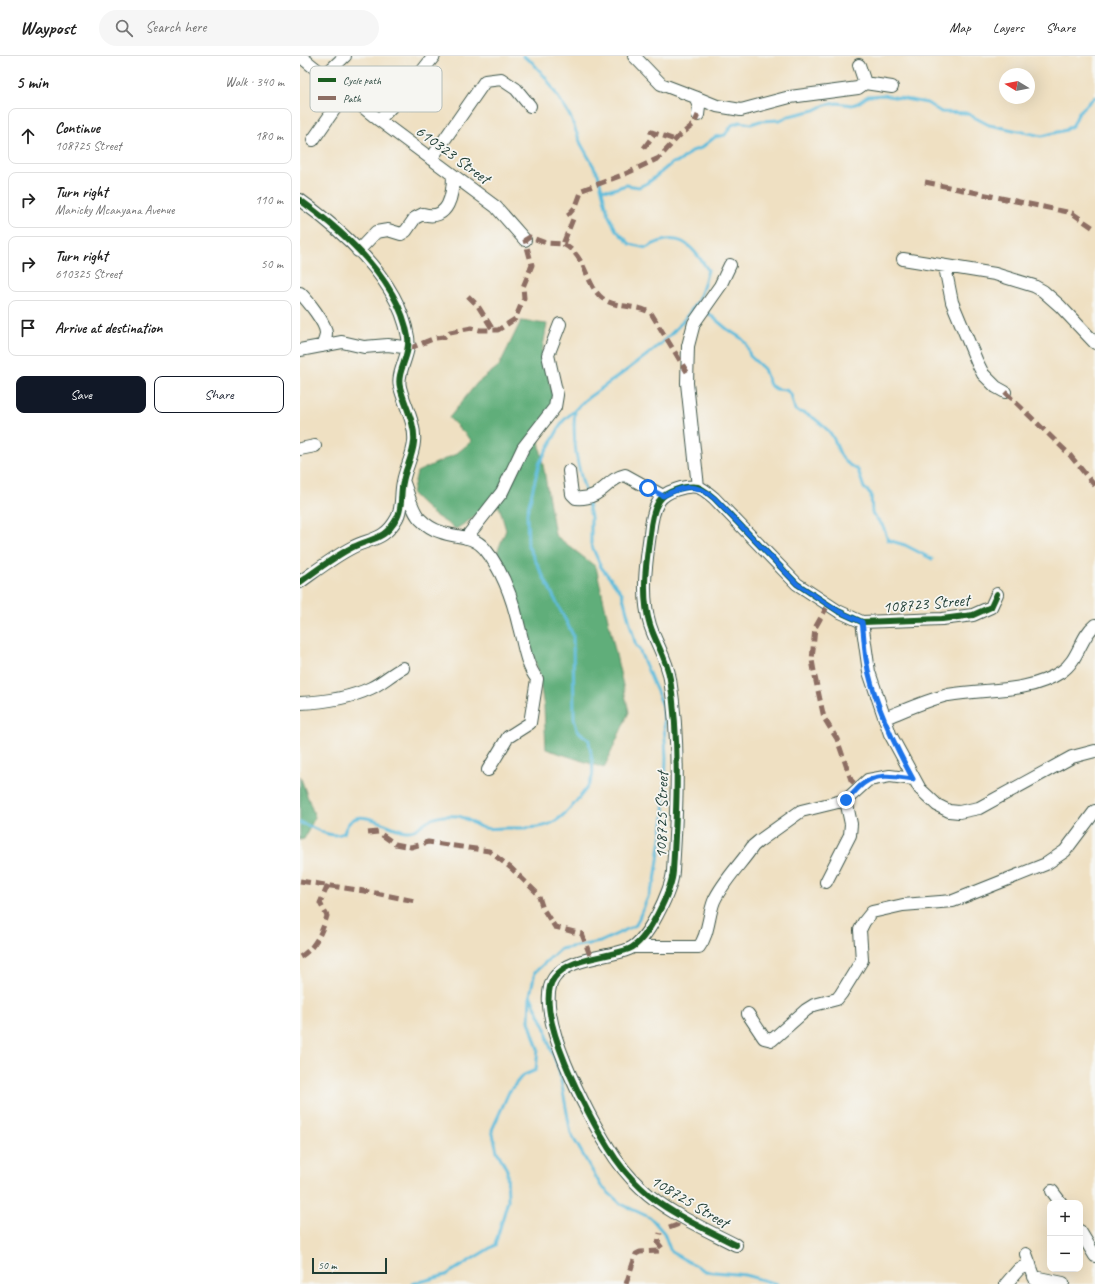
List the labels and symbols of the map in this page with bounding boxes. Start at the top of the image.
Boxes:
legend [310,66,442,112]
north arrow [999,68,1035,104]
text: Cycle path [343,73,382,87]
text: Path [343,91,362,105]
street label: 610323 Street [411,120,496,190]
route start [639,479,657,497]
street label: 108723 Street [882,589,973,618]
street label: 108725 Street [650,769,673,859]
route end [837,791,855,809]
street label: 108725 Street [647,1170,734,1234]
scale bar [312,1256,387,1275]

